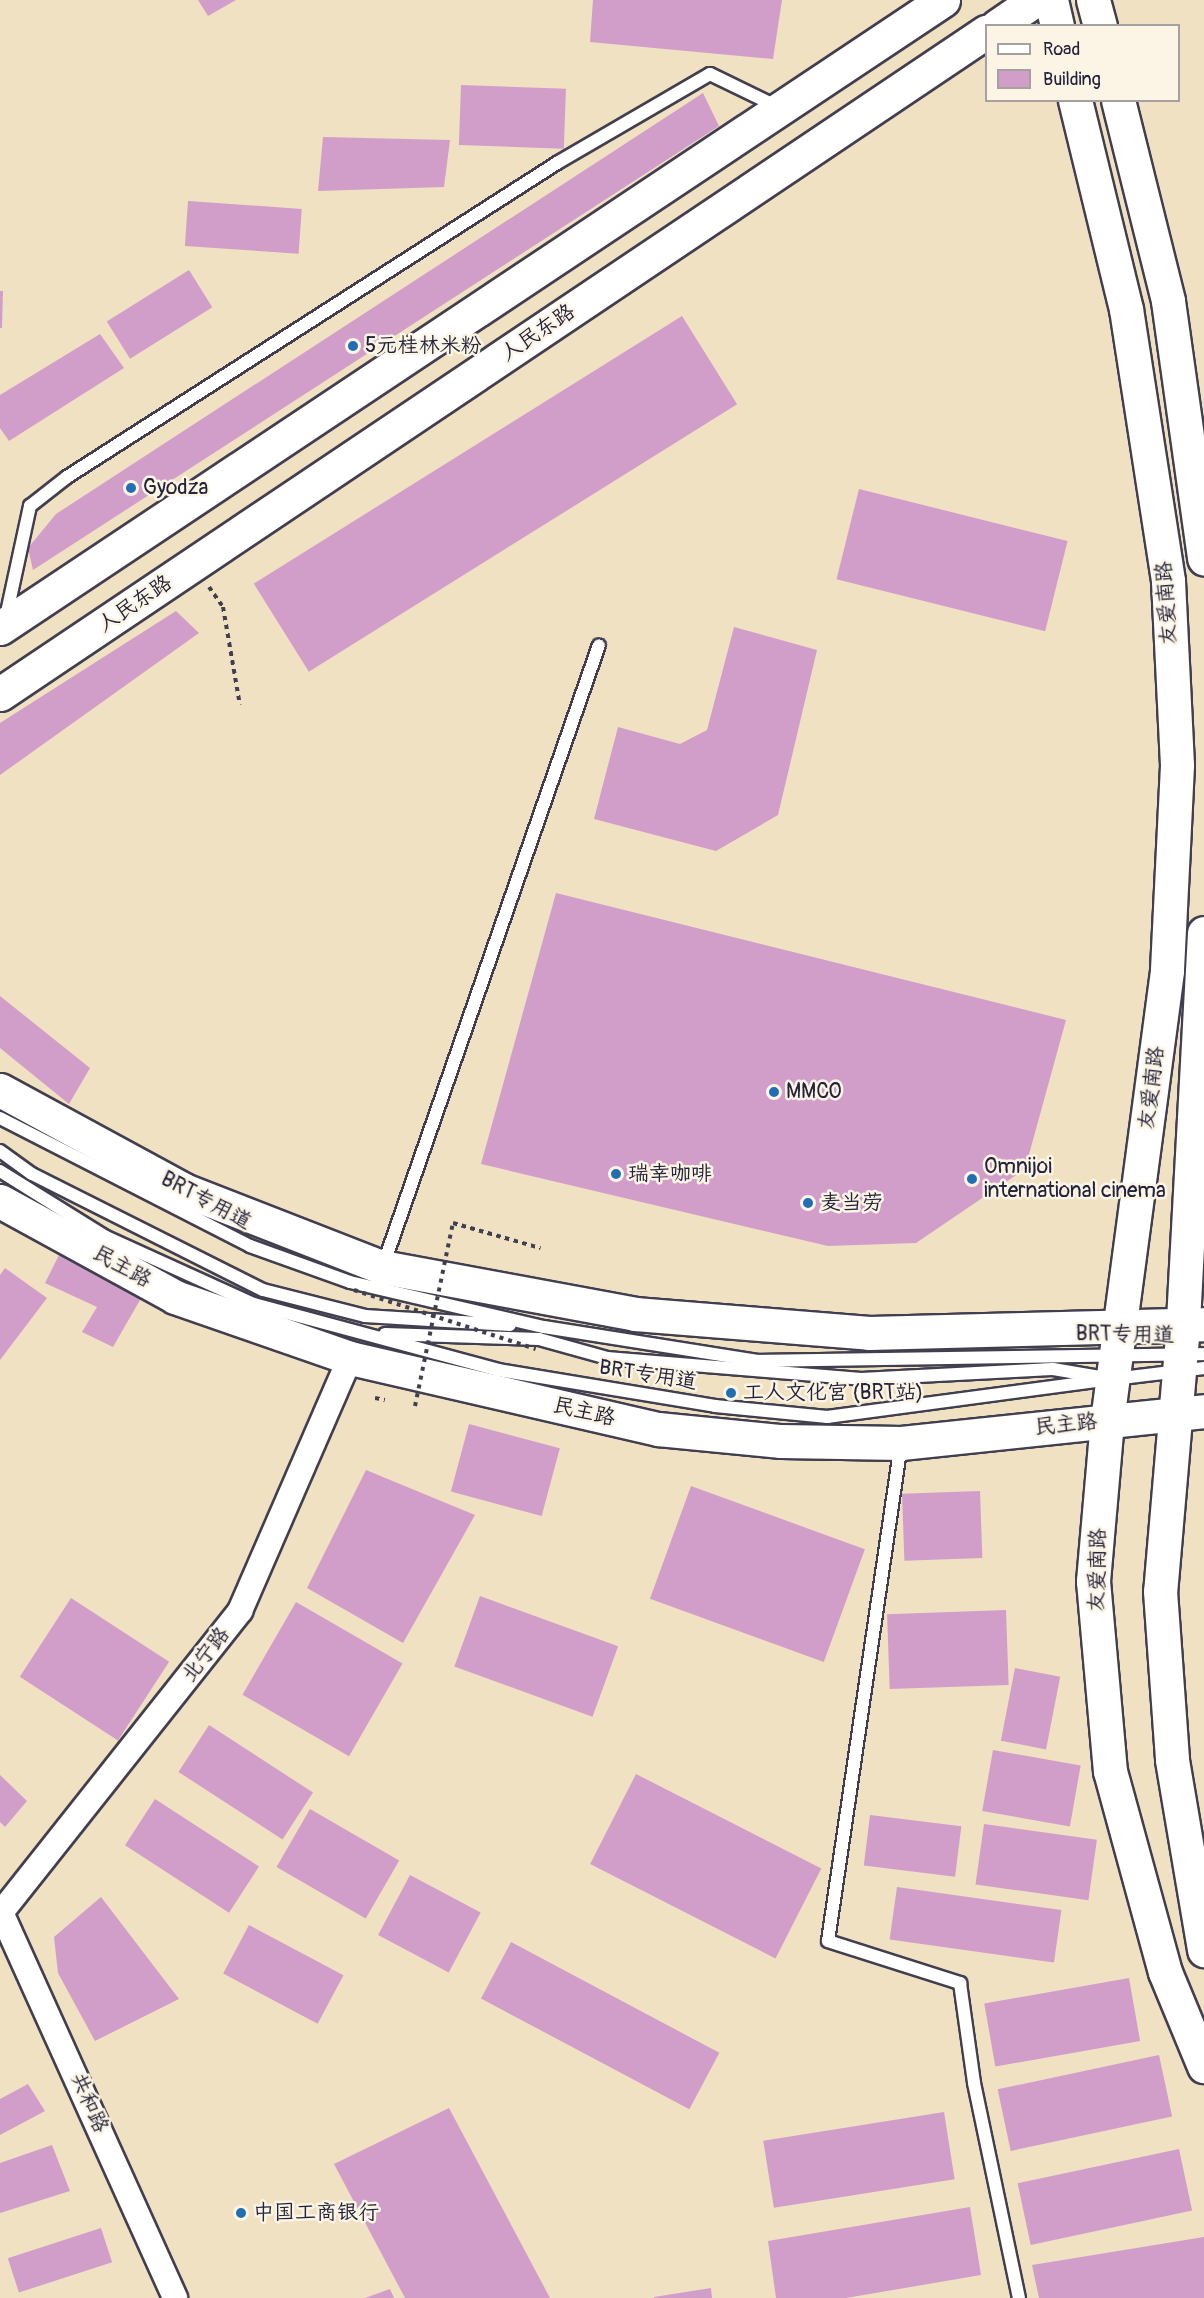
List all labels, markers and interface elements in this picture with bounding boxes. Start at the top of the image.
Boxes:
legend [985,24,1180,102]
text: Road [1043,38,1080,61]
text: Building [1043,68,1101,91]
street label: 人民东路 [496,299,580,367]
place label: 5元桂林米粉 [365,333,481,359]
marker: 5元桂林米粉 [346,339,360,353]
place label: Gyodza [143,475,208,501]
marker: Gyodza [124,481,138,495]
street label: 友爱南路 [1152,560,1182,646]
street label: 人民东路 [93,570,177,638]
street label: 友爱南路 [1134,1045,1170,1131]
place label: MMCO [786,1079,842,1105]
marker: MMCO [767,1085,781,1099]
place label: Omnijoi international cinema [984,1154,1166,1204]
place label: 瑞幸咖啡 [628,1161,712,1187]
street label: BRT专用道 [157,1167,255,1235]
marker: 瑞幸咖啡 [609,1167,623,1181]
marker: Omnijoi international cinema [965,1172,979,1186]
place label: 麦当劳 [820,1190,883,1216]
marker: 麦当劳 [801,1196,815,1210]
street label: 民主路 [88,1241,156,1293]
street label: BRT专用道 [1075,1322,1175,1348]
street label: BRT专用道 [597,1355,699,1395]
place label: 工人文化宫 (BRT站) [743,1380,923,1406]
marker: 工人文化宫 (BRT站) [724,1386,738,1400]
street label: 民主路 [550,1393,618,1431]
street label: 民主路 [1033,1409,1099,1441]
street label: 友爱南路 [1085,1528,1111,1612]
street label: 北宁路 [177,1622,235,1688]
street label: 共和路 [65,2069,113,2137]
place label: 中国工商银行 [253,2200,379,2226]
marker: 中国工商银行 [234,2206,248,2220]

